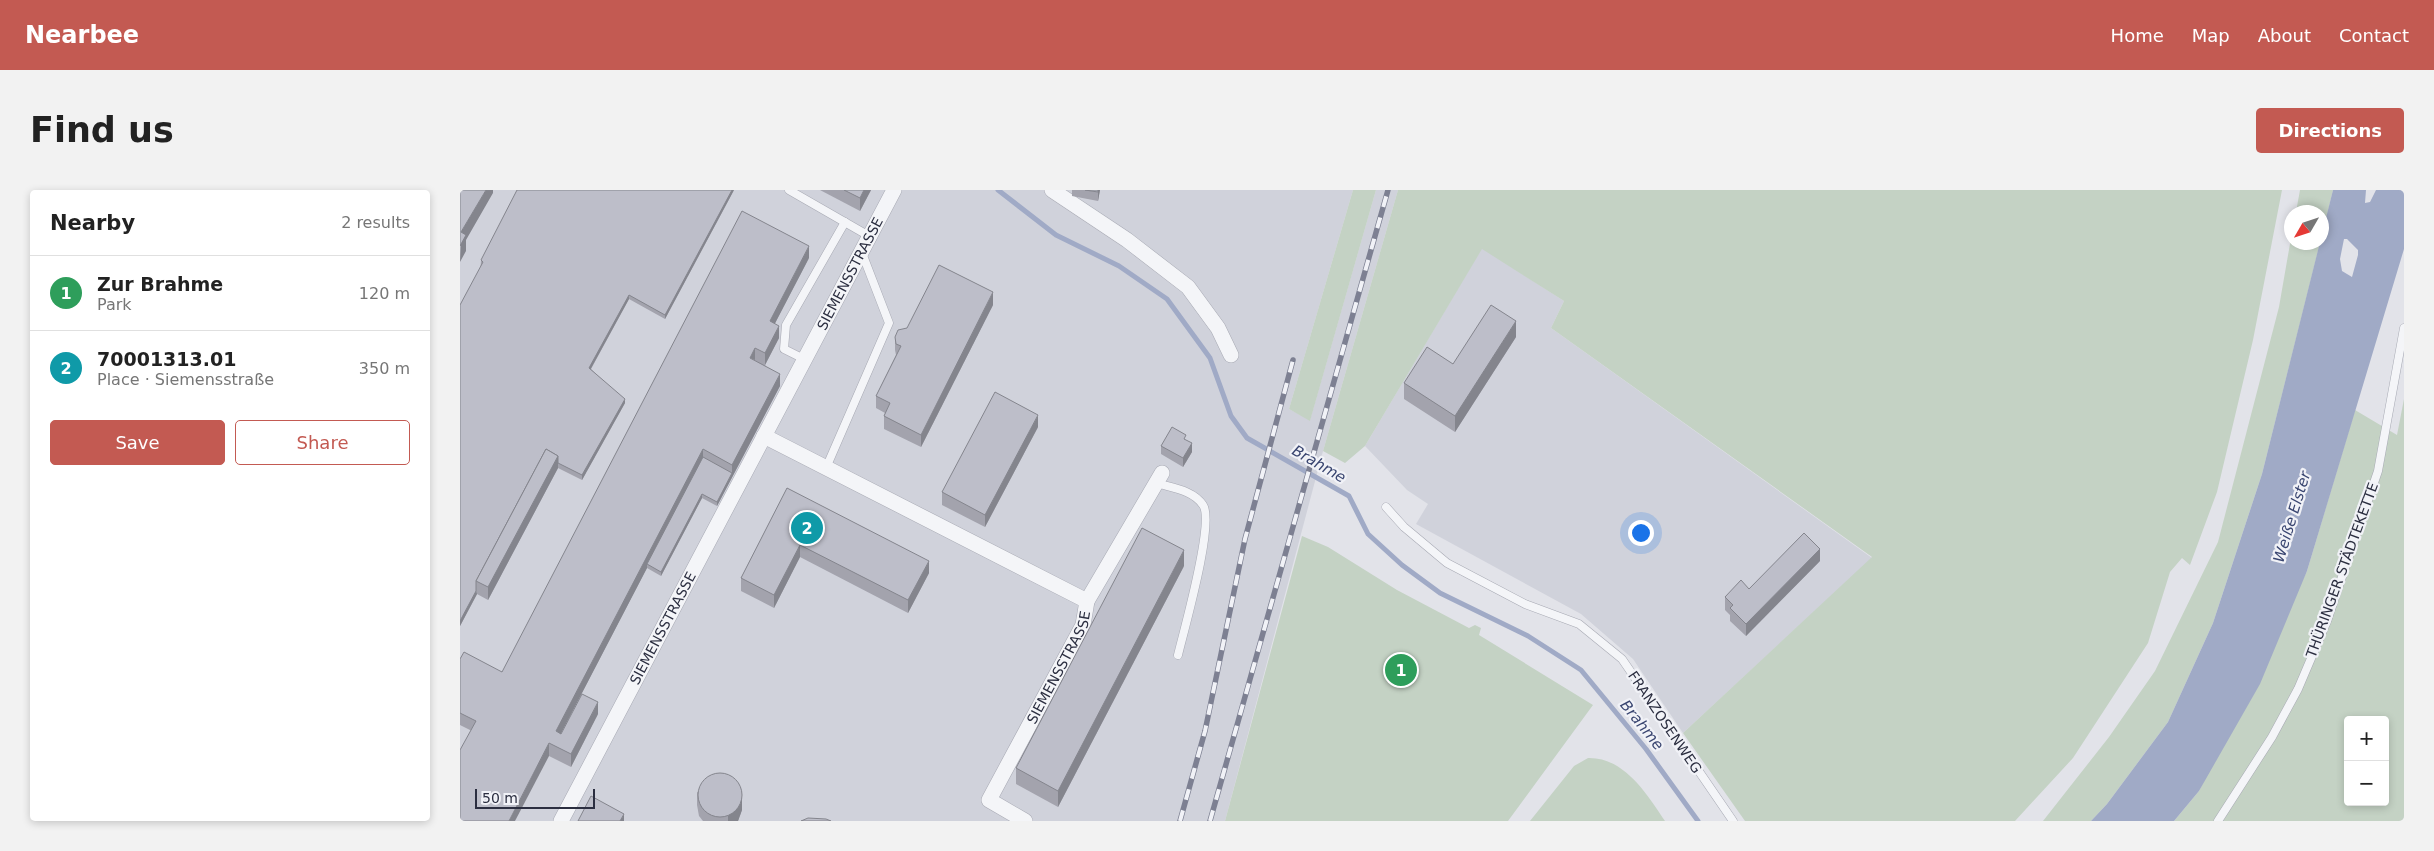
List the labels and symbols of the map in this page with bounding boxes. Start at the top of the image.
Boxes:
north arrow [2284,205,2329,250]
street label: SIEMENSSTRASSE [814,215,886,333]
water label: Brahme [1289,441,1349,487]
water label: Weiße Elster [2270,468,2315,565]
street label: THÜRINGER STÄDTEKETTE [2301,480,2381,661]
pin: 2 [791,509,823,547]
your location [1628,520,1654,546]
street label: SIEMENSSTRASSE [626,569,699,687]
street label: SIEMENSSTRASSE [1023,610,1093,726]
pin: 1 [1385,651,1417,689]
street label: FRANZOSENWEG [1625,668,1705,776]
water label: Brahme [1616,696,1668,754]
scale bar [475,786,595,809]

